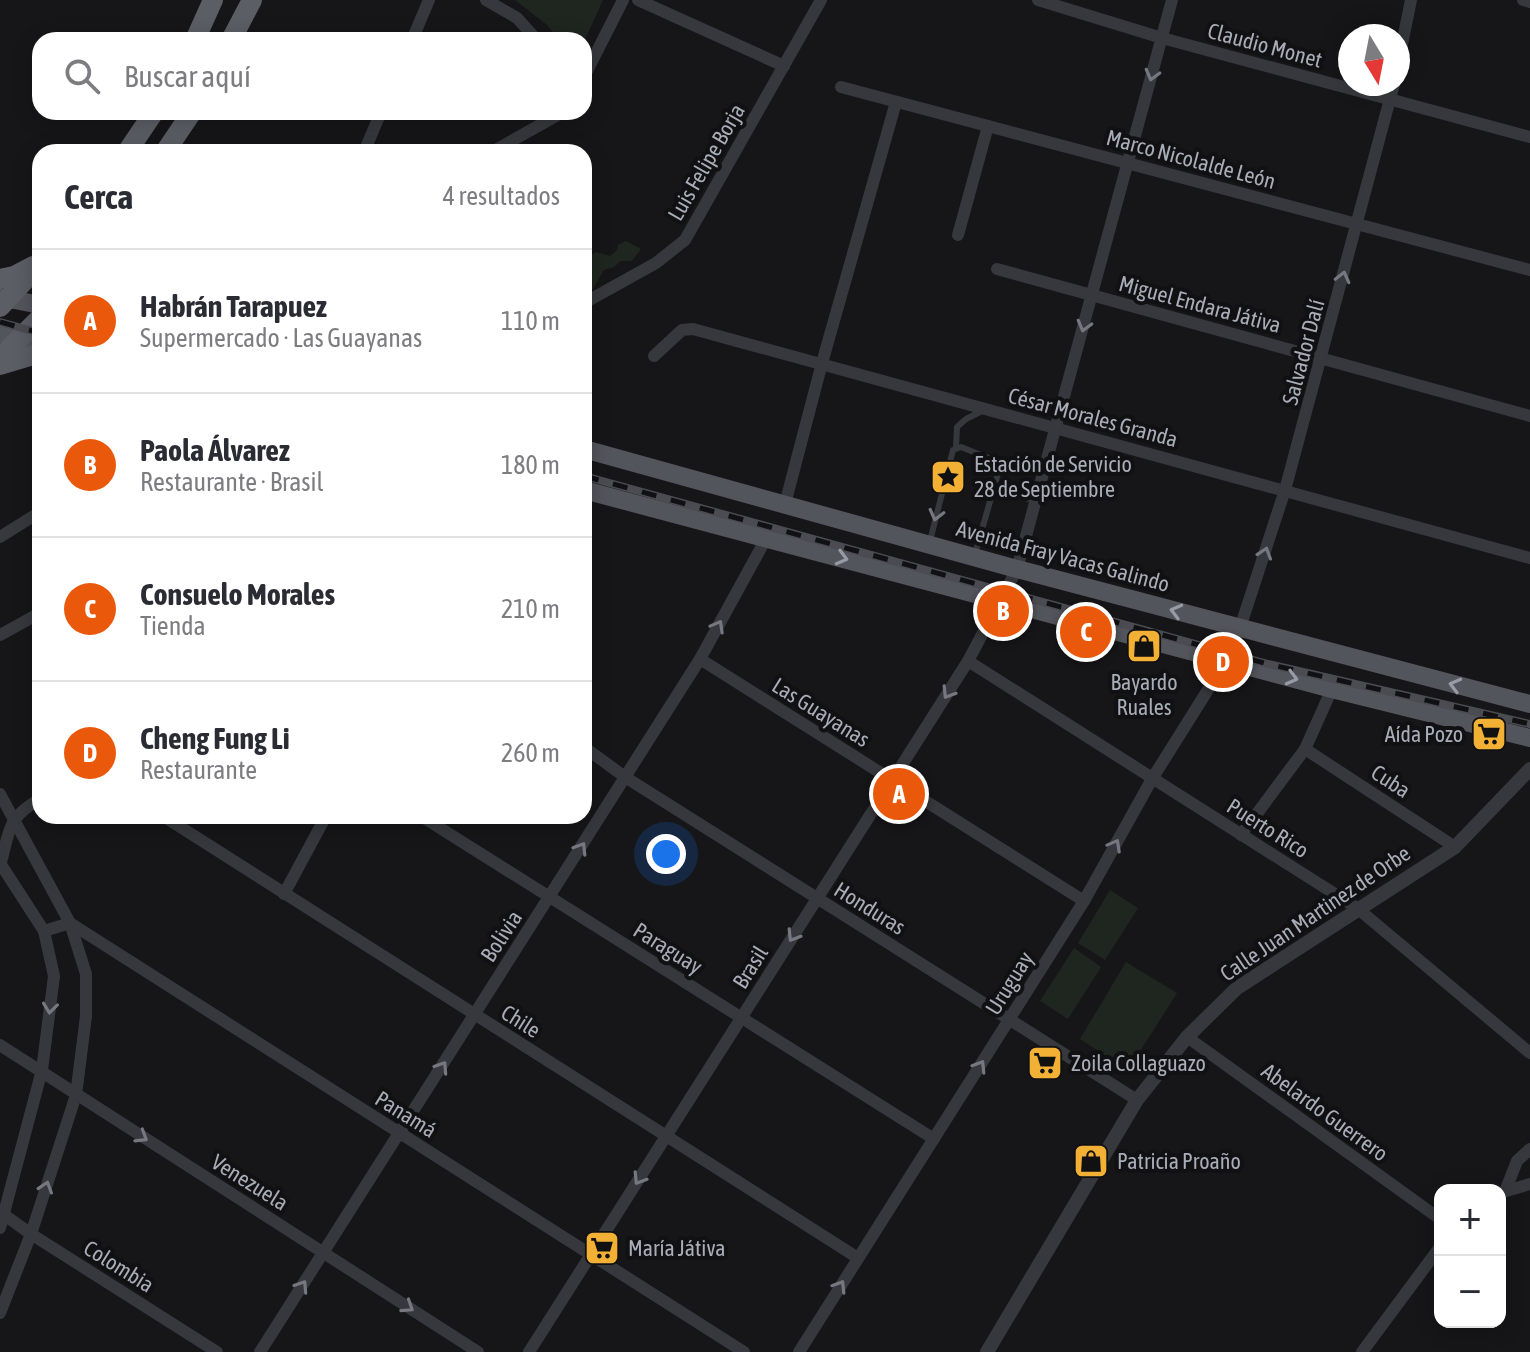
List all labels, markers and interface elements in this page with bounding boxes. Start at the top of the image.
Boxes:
street label: Claudio Monet [1205,17,1325,73]
north arrow [1338,24,1410,96]
search box [32,32,592,120]
icon: search [60,54,104,98]
text: Buscar aquí [124,59,251,93]
one-way arrow [1144,68,1161,82]
street label: Luis Felipe Borja [662,99,750,225]
street label: Marco Nicolalde León [1104,124,1278,194]
text: Cerca [64,177,133,216]
text: 4 resultados [443,181,560,211]
street label: Miguel Endara Játiva [1116,270,1284,338]
one-way arrow [1334,270,1351,284]
text: Habrán Tarapuez [140,289,327,323]
street label: Salvador Dalí [1276,297,1330,407]
text: A [84,306,96,336]
text: 110 m [501,306,560,336]
one-way arrow [1076,319,1093,333]
text: Supermercado · Las Guayanas [140,323,422,353]
street label: César Morales Granda [1005,382,1181,452]
text: Paola Álvarez [140,433,290,467]
text: B [84,450,96,480]
text: 180 m [501,450,560,480]
place label: Estación de Servicio 28 de Septiembre [974,451,1132,502]
place icon: Estación de Servicio 28 de Septiembre [929,458,967,496]
text: Restaurante · Brasil [140,467,323,497]
one-way arrow [929,508,946,521]
street label: Avenida Fray Vacas Galindo [954,515,1172,597]
one-way arrow [1255,547,1271,561]
one-way arrow [835,548,849,565]
text: Consuelo Morales [140,577,335,611]
pin: B [977,581,1029,641]
text: C [84,594,96,624]
text: 210 m [501,594,560,624]
pin: C [1060,602,1112,662]
one-way arrow [1170,603,1184,620]
text: Tienda [140,611,206,641]
one-way arrow [708,620,723,634]
shop icon: Bayardo Ruales [1125,627,1163,665]
pin: D [1197,632,1249,692]
place label: Bayardo Ruales [1111,669,1178,720]
one-way arrow [1285,669,1299,686]
street label: Las Guayanas [768,672,875,752]
one-way arrow [1448,677,1462,694]
one-way arrow [942,684,957,699]
supermarket icon: Aída Pozo [1470,715,1508,753]
text: Cheng Fung Li [140,721,290,755]
place label: Aída Pozo [1385,721,1463,747]
text: D [83,738,97,768]
text: 260 m [501,738,560,768]
text: Restaurante [140,755,257,785]
street label: Cuba [1367,759,1415,803]
pin: A [873,764,925,824]
street label: Puerto Rico [1222,793,1314,863]
your location [646,834,686,874]
one-way arrow [1106,838,1121,853]
street label: Calle Juan Martinez de Orbe [1215,840,1415,986]
one-way arrow [572,842,587,856]
street label: Honduras [830,876,911,940]
street label: Bolivia [475,905,527,967]
street label: Paraguay [629,917,707,979]
one-way arrow [788,927,803,942]
street label: Brasil [727,941,773,993]
street label: Uruguay [980,947,1038,1019]
street label: Chile [497,999,545,1043]
one-way arrow [42,1001,59,1015]
supermarket icon: Zoila Collaguazo [1026,1044,1064,1082]
place label: Zoila Collaguazo [1071,1050,1206,1076]
street label: Abelardo Guerrero [1257,1058,1393,1166]
one-way arrow [432,1061,447,1076]
one-way arrow [970,1061,985,1075]
street label: Panamá [370,1085,442,1143]
one-way arrow [133,1127,147,1142]
shop icon: Patricia Proaño [1072,1142,1110,1180]
street label: Venezuela [207,1148,293,1216]
place label: Patricia Proaño [1117,1148,1241,1174]
one-way arrow [634,1170,649,1185]
one-way arrow [37,1181,53,1195]
map controls [1434,1184,1506,1328]
button: + [1434,1184,1506,1256]
supermarket icon: María Játiva [583,1229,621,1267]
street label: Colombia [79,1234,159,1298]
place label: María Játiva [628,1235,726,1261]
button: − [1434,1256,1506,1328]
one-way arrow [293,1280,308,1295]
one-way arrow [831,1280,846,1295]
one-way arrow [399,1297,414,1312]

